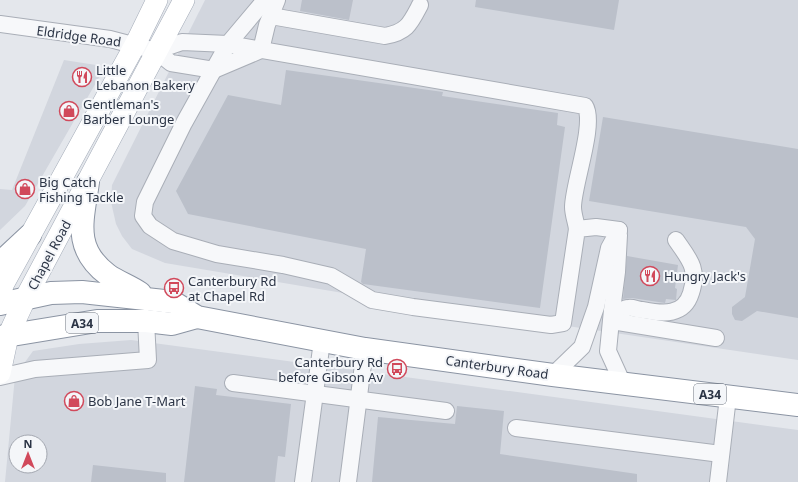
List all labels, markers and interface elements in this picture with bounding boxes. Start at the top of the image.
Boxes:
street label: Eldridge Road [36,21,122,51]
place label: Little Lebanon Bakery [96,61,195,94]
restaurant icon: Little Lebanon Bakery [71,66,93,88]
place label: Gentleman's Barber Lounge [83,95,174,128]
shop icon: Gentleman's Barber Lounge [58,100,80,122]
place label: Big Catch Fishing Tackle [39,173,123,206]
shop icon: Big Catch Fishing Tackle [14,178,36,200]
street label: Chapel Road [23,217,75,293]
restaurant icon: Hungry Jack's [639,265,661,287]
place label: Hungry Jack's [664,267,746,285]
place label: Canterbury Rd at Chapel Rd [188,272,276,305]
bus stop icon: Canterbury Rd at Chapel Rd [163,277,185,299]
road number: A34 [66,313,98,333]
street label: Canterbury Road [444,351,550,383]
place label: Canterbury Rd before Gibson Av [278,353,383,386]
bus stop icon: Canterbury Rd before Gibson Av [386,358,408,380]
road number: A34 [694,384,726,404]
shop icon: Bob Jane T-Mart [63,390,85,412]
place label: Bob Jane T-Mart [88,392,186,410]
north arrow [8,434,48,474]
text: N [24,436,32,451]

